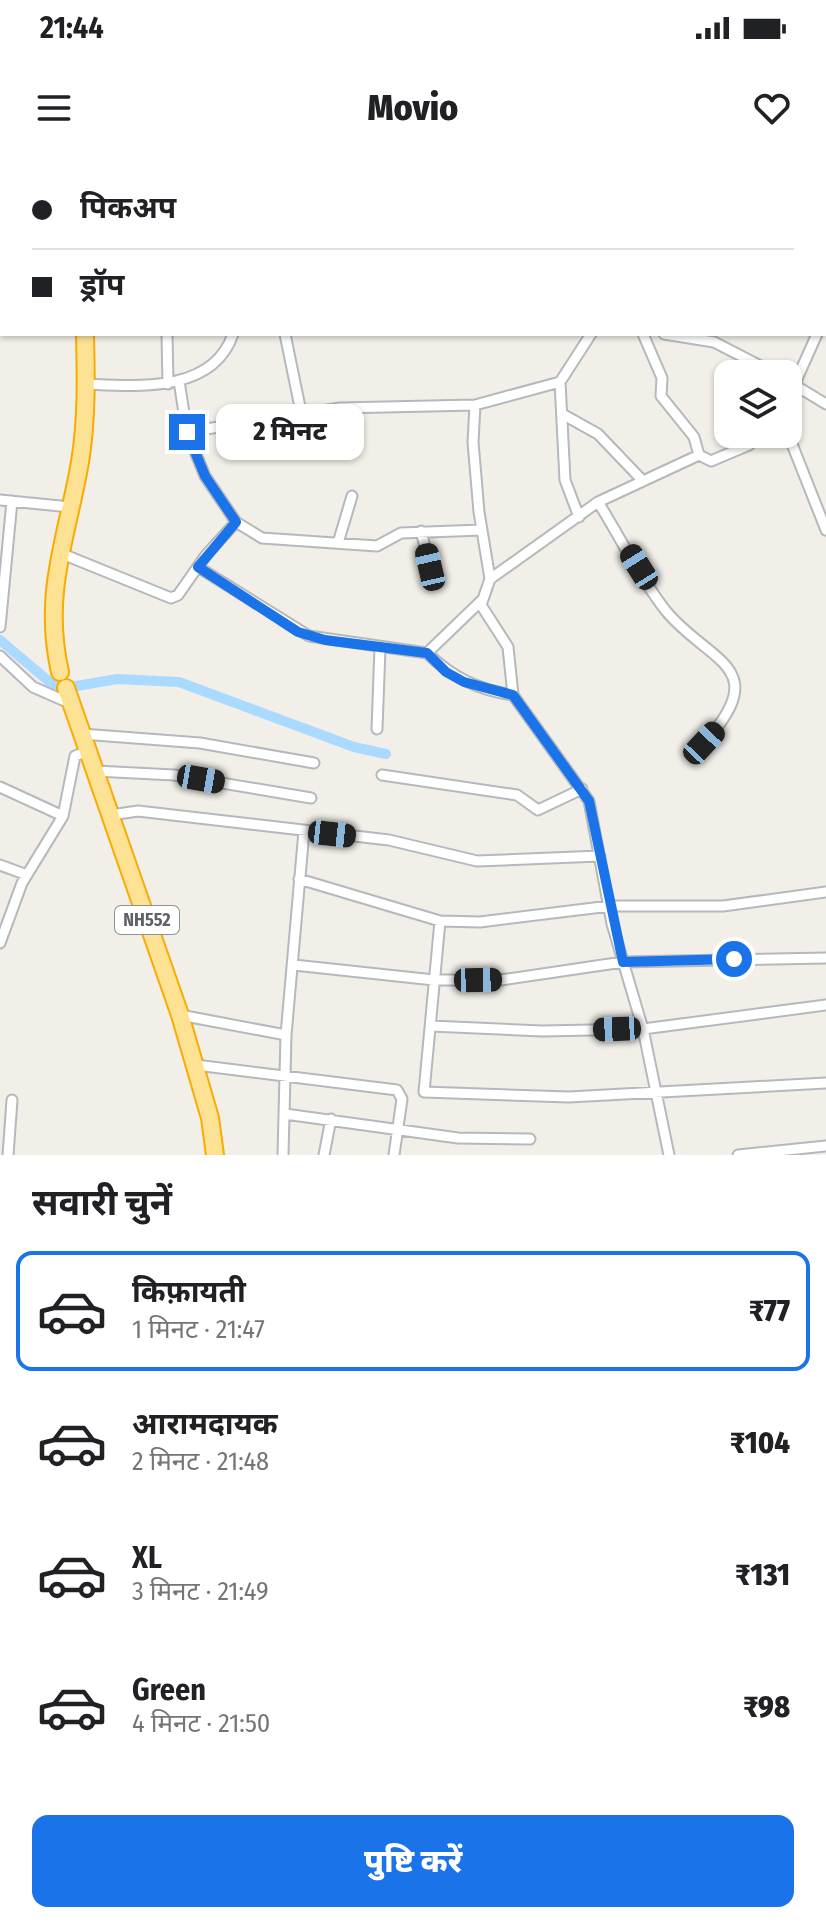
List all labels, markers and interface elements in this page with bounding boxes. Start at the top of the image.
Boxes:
text: 21:44 [40,10,104,46]
icon: menu [32,86,76,130]
text: Movio [368,86,458,130]
icon: heart [750,86,794,130]
text: पिकअप [80,190,176,226]
text: ड्रॉप [80,267,124,303]
map controls [714,360,802,448]
button: layers [714,360,802,448]
callout: 2 मिनट [215,404,363,460]
route end [169,414,205,450]
text: 2 मिनट [253,416,327,447]
car [616,540,662,594]
car [413,541,447,593]
car [679,717,729,769]
car [175,763,227,795]
car [307,820,357,848]
road number: NH552 [115,906,179,934]
route start [716,941,752,977]
car [454,968,502,992]
car [593,1016,641,1042]
text: सवारी चुनें [32,1181,172,1225]
text: किफ़ायती [132,1274,246,1310]
icon: car [36,1275,108,1347]
text: ₹77 [749,1293,790,1329]
text: 1 मिनट · 21:47 [132,1314,265,1345]
text: आरामदायक [132,1406,278,1442]
icon: car [36,1407,108,1479]
text: ₹104 [730,1425,790,1461]
text: 2 मिनट · 21:48 [132,1446,269,1477]
icon: car [36,1539,108,1611]
text: XL [132,1540,162,1576]
text: ₹131 [735,1557,790,1593]
text: 3 मिनट · 21:49 [132,1576,269,1607]
icon: car [36,1671,108,1743]
text: Green [132,1672,206,1708]
text: ₹98 [743,1689,790,1725]
text: 4 मिनट · 21:50 [132,1708,270,1739]
button: पुष्टि करें [32,1815,794,1907]

